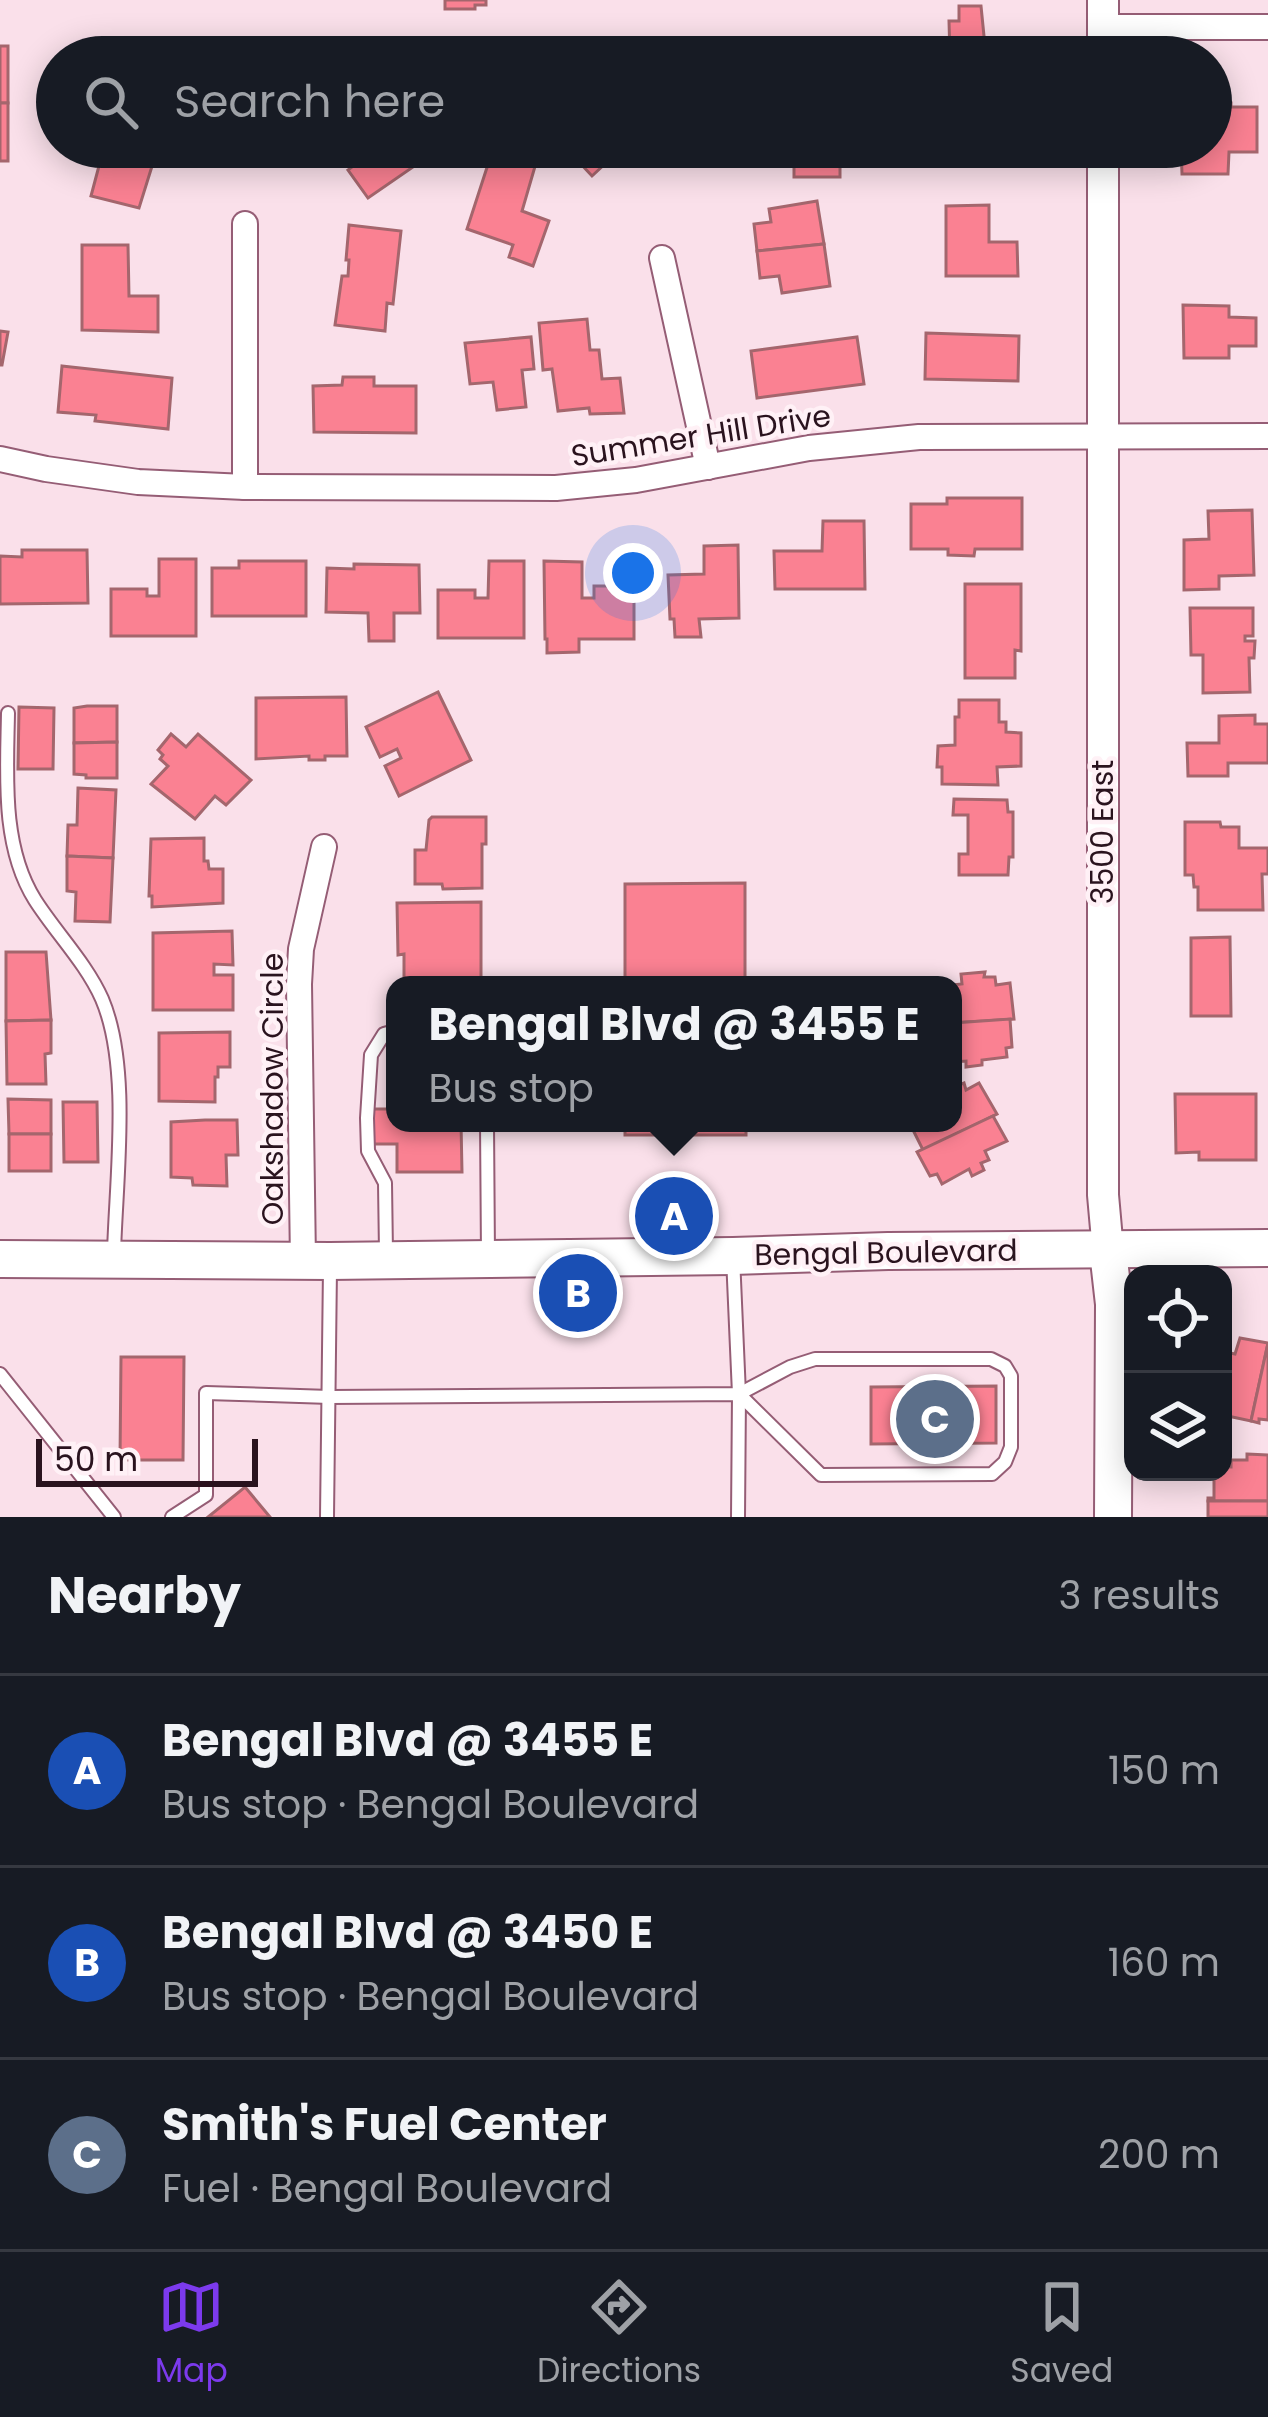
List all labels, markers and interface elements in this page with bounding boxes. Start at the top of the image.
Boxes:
search box [36,36,1232,168]
icon: search [78,69,144,135]
text: Search here [174,70,445,133]
street label: Summer Hill Drive [568,394,834,477]
your location [603,543,663,603]
street label: 3500 East [1081,760,1124,904]
street label: Oakshadow Circle [251,953,294,1225]
popup [386,976,962,1132]
text: Bengal Blvd @ 3455 E [428,993,920,1056]
text: Bus stop [428,1061,594,1116]
pin: A [635,1171,713,1261]
street label: Bengal Boulevard [754,1229,1018,1276]
pin: B [539,1248,617,1338]
map controls [1124,1265,1232,1481]
button: locate [1124,1265,1232,1373]
button: layers [1124,1373,1232,1481]
pin: C [896,1374,974,1464]
scale bar [36,1433,258,1486]
text: 50 m [54,1436,138,1483]
text: Nearby [48,1559,241,1631]
text: 3 results [1058,1568,1220,1623]
text: Bengal Blvd @ 3455 E [162,1709,653,1772]
text: A [73,1743,101,1798]
text: 150 m [1108,1743,1220,1798]
text: Bus stop · Bengal Boulevard [162,1777,699,1832]
text: Bengal Blvd @ 3450 E [162,1901,653,1964]
text: B [74,1935,100,1990]
text: 160 m [1108,1935,1220,1990]
text: Bus stop · Bengal Boulevard [162,1969,699,2024]
text: Smith's Fuel Center [162,2093,607,2156]
text: C [72,2127,102,2182]
text: 200 m [1098,2127,1220,2182]
text: Fuel · Bengal Boulevard [162,2161,612,2216]
tab: Map [155,2274,228,2396]
tab: Directions [537,2274,701,2396]
tab: Saved [1010,2274,1113,2396]

